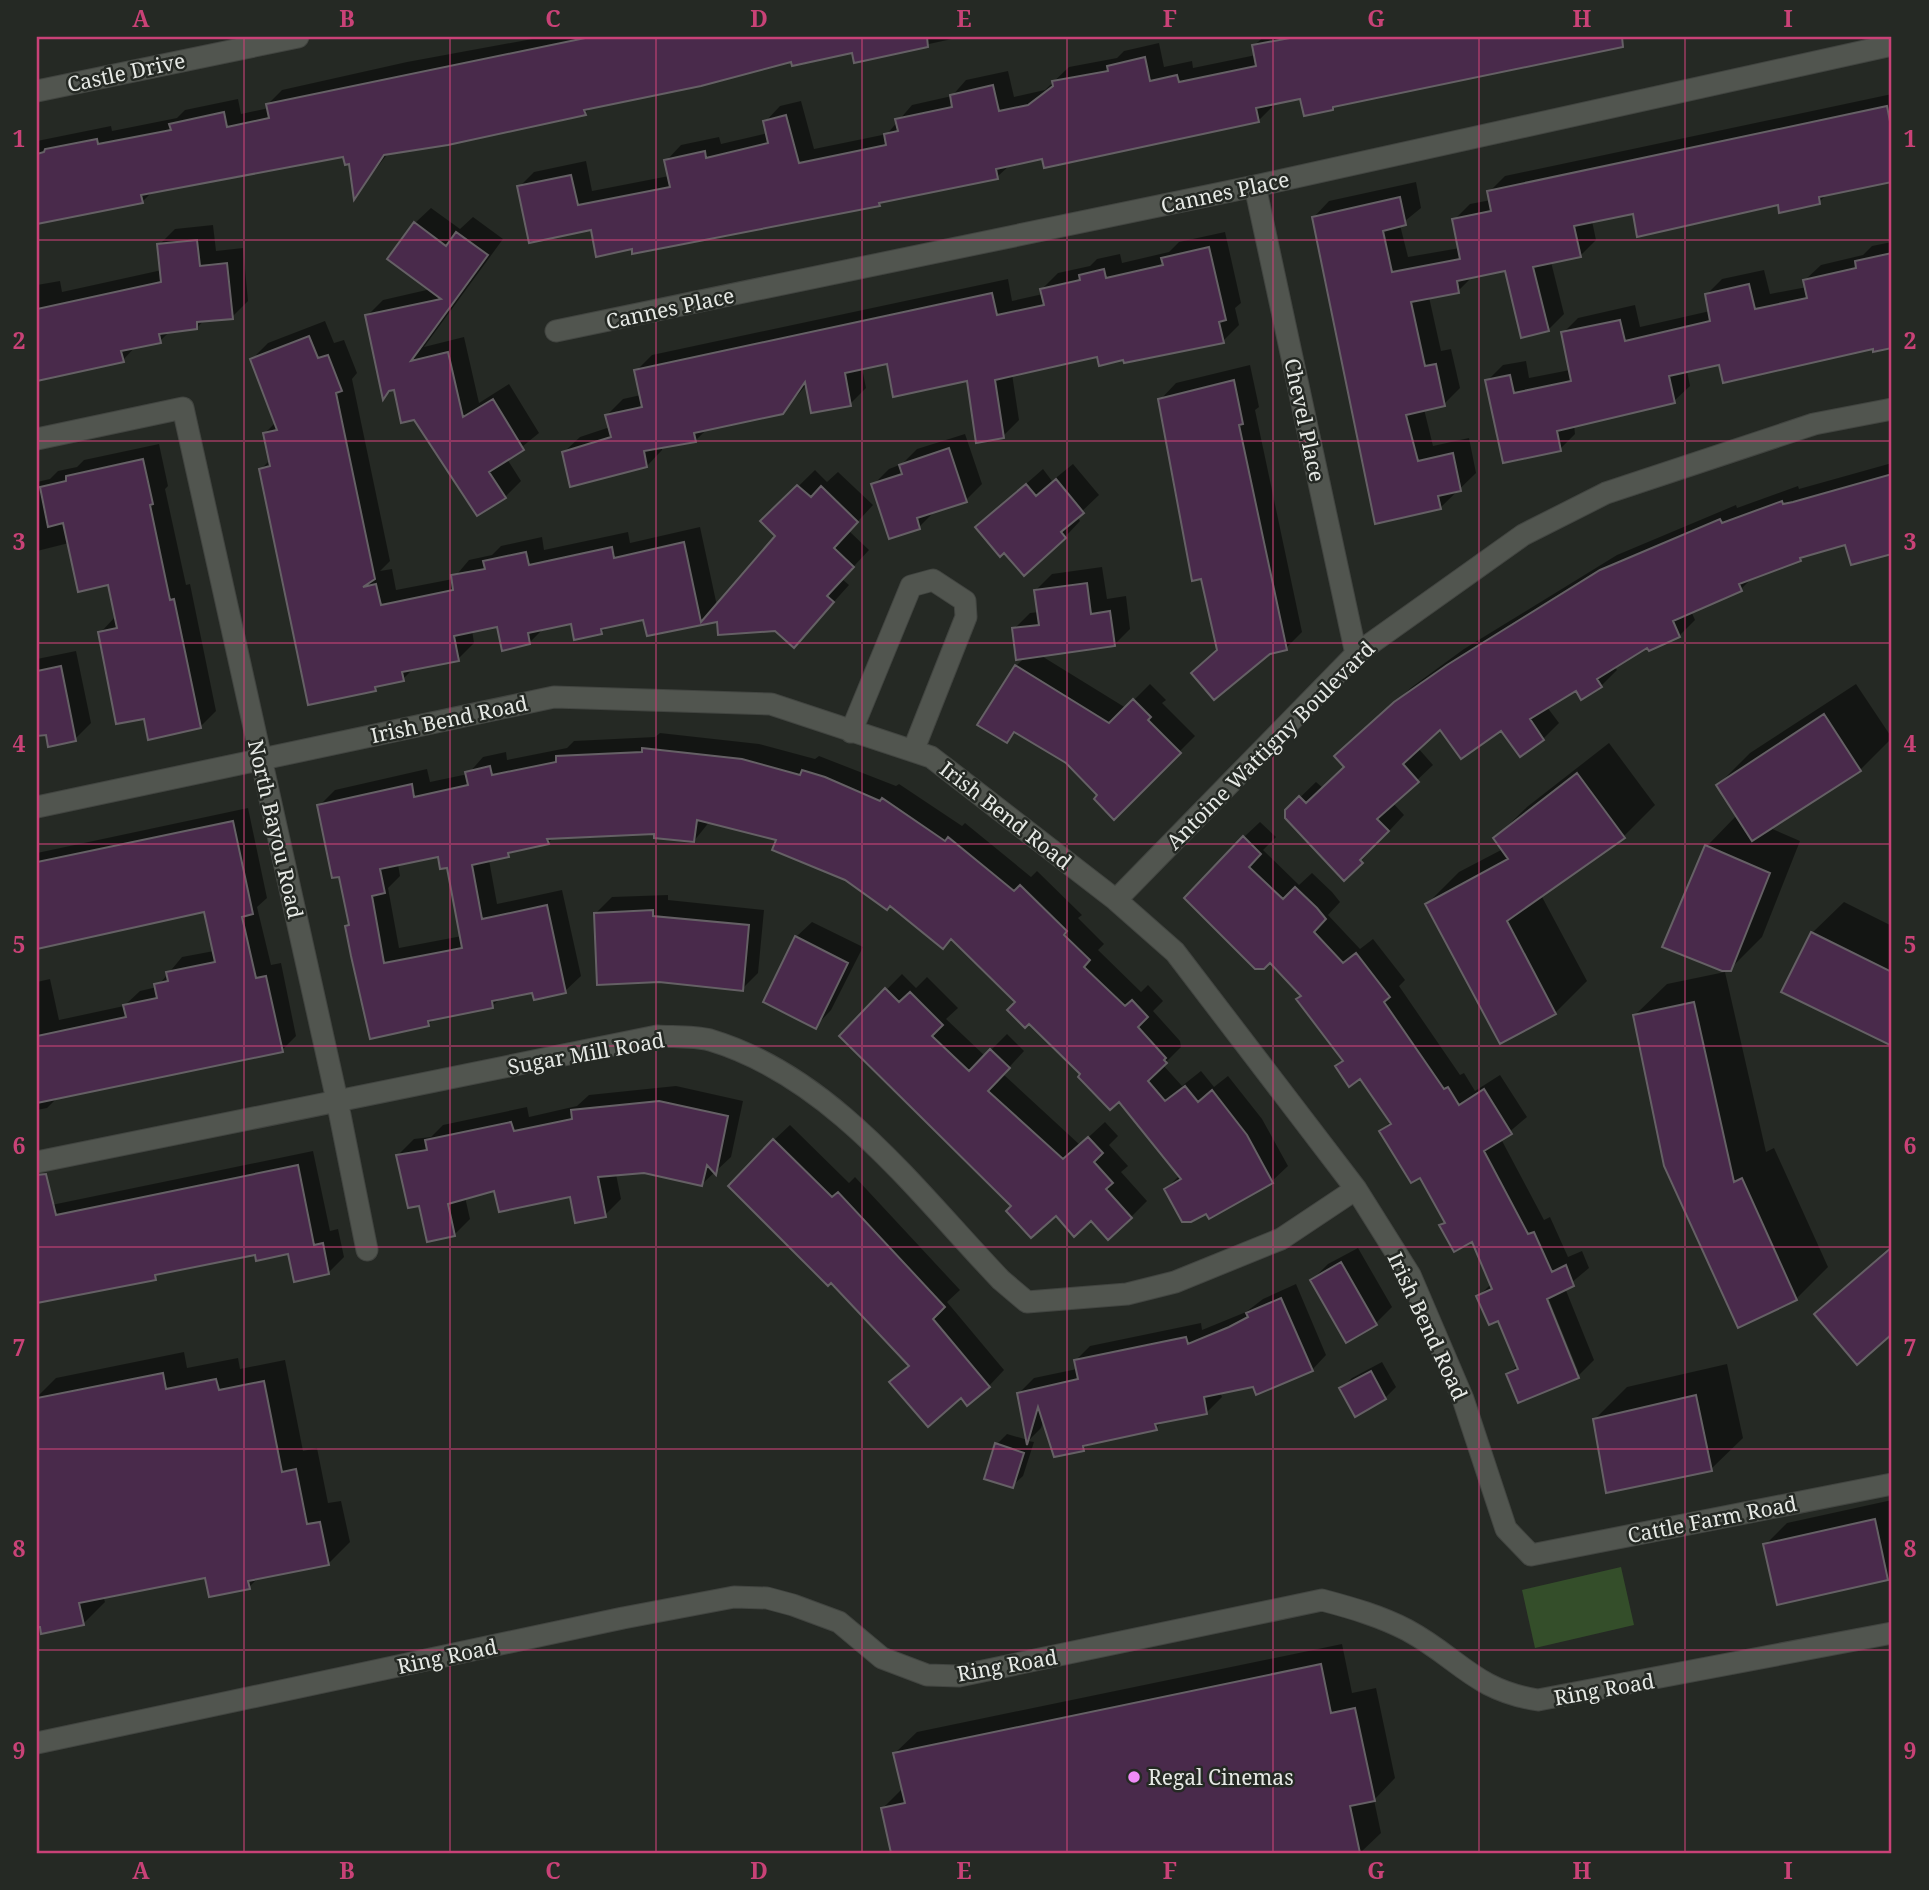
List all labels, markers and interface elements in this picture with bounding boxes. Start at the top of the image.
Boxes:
text: A [132,2,150,34]
text: B [339,2,355,34]
text: C [545,2,561,34]
text: D [750,2,768,34]
text: E [956,2,972,34]
text: F [1163,2,1177,34]
text: G [1367,2,1385,34]
text: H [1573,2,1592,34]
text: I [1783,2,1793,34]
street label: Castle Drive [64,46,188,98]
text: 1 [13,122,26,154]
text: 1 [1904,122,1917,154]
street label: Cannes Place [1158,165,1292,219]
street label: Cannes Place [603,281,737,335]
text: 2 [13,324,26,356]
text: 2 [1904,324,1917,356]
street label: Chevel Place [1278,356,1332,484]
text: 3 [13,525,26,557]
text: 3 [1904,525,1917,557]
street label: Antoine Wattigny Boulevard [1160,635,1380,855]
street label: Irish Bend Road [368,689,530,749]
text: 4 [13,727,26,759]
text: 4 [1904,727,1917,759]
street label: North Bayou Road [242,737,310,921]
street label: Irish Bend Road [934,755,1078,875]
text: 5 [13,928,26,960]
text: 5 [1904,928,1917,960]
street label: Sugar Mill Road [505,1025,667,1081]
text: 6 [13,1129,26,1161]
text: 6 [1904,1129,1917,1161]
street label: Irish Bend Road [1381,1248,1475,1405]
text: 7 [13,1331,26,1363]
text: 7 [1904,1331,1917,1363]
street label: Cattle Farm Road [1625,1489,1799,1549]
text: 8 [13,1532,26,1564]
text: 8 [1904,1532,1917,1564]
street label: Ring Road [394,1632,500,1680]
street label: Ring Road [955,1642,1059,1688]
street label: Ring Road [1552,1666,1656,1712]
text: 9 [13,1734,26,1766]
text: 9 [1904,1734,1917,1766]
place label: Regal Cinemas [1148,1763,1294,1791]
marker: Regal Cinemas [1126,1769,1142,1785]
text: A [132,1854,150,1886]
text: B [339,1854,355,1886]
text: C [545,1854,561,1886]
text: D [750,1854,768,1886]
text: E [956,1854,972,1886]
text: F [1163,1854,1177,1886]
text: G [1367,1854,1385,1886]
text: H [1573,1854,1592,1886]
text: I [1783,1854,1793,1886]

